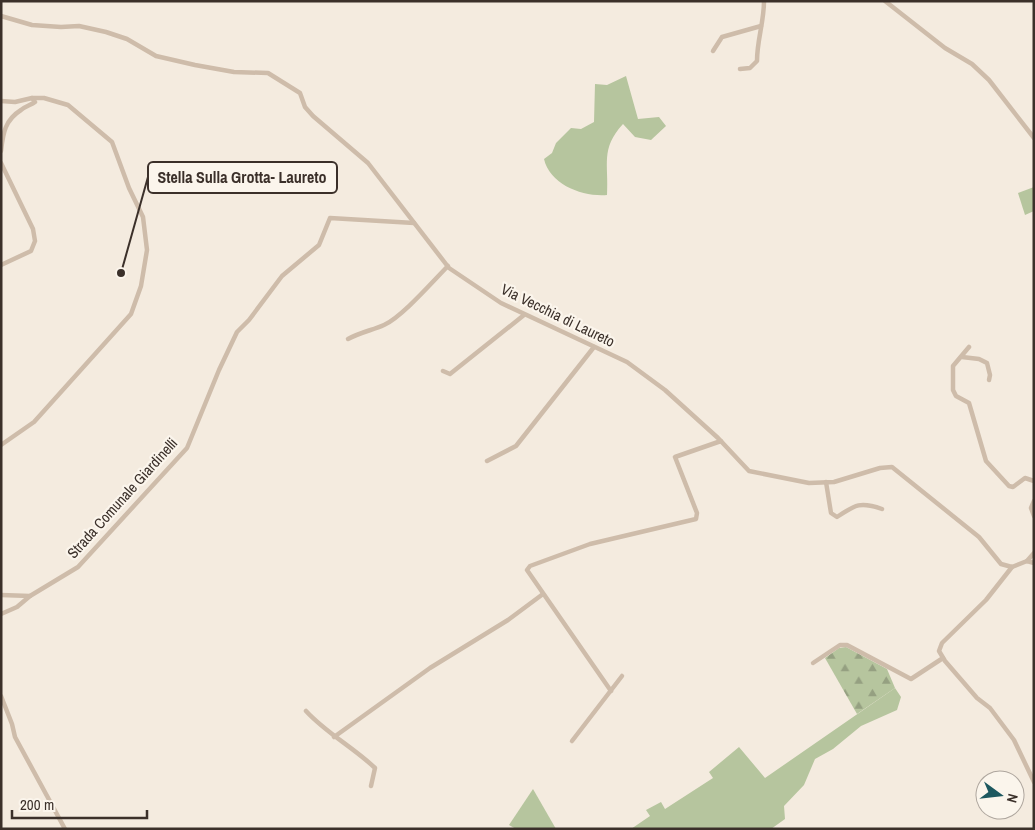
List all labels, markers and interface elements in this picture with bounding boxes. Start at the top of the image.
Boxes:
callout: Stella Sulla Grotta- Laureto [148,162,337,193]
text: Stella Sulla Grotta- Laureto [157,166,327,188]
street label: Via Vecchia di Laureto [498,278,619,352]
street label: Strada Comunale Giardinelli [62,433,182,563]
north arrow [975,770,1025,820]
scale bar [12,788,148,820]
text: N [1003,792,1022,805]
text: 200 m [20,794,54,815]

